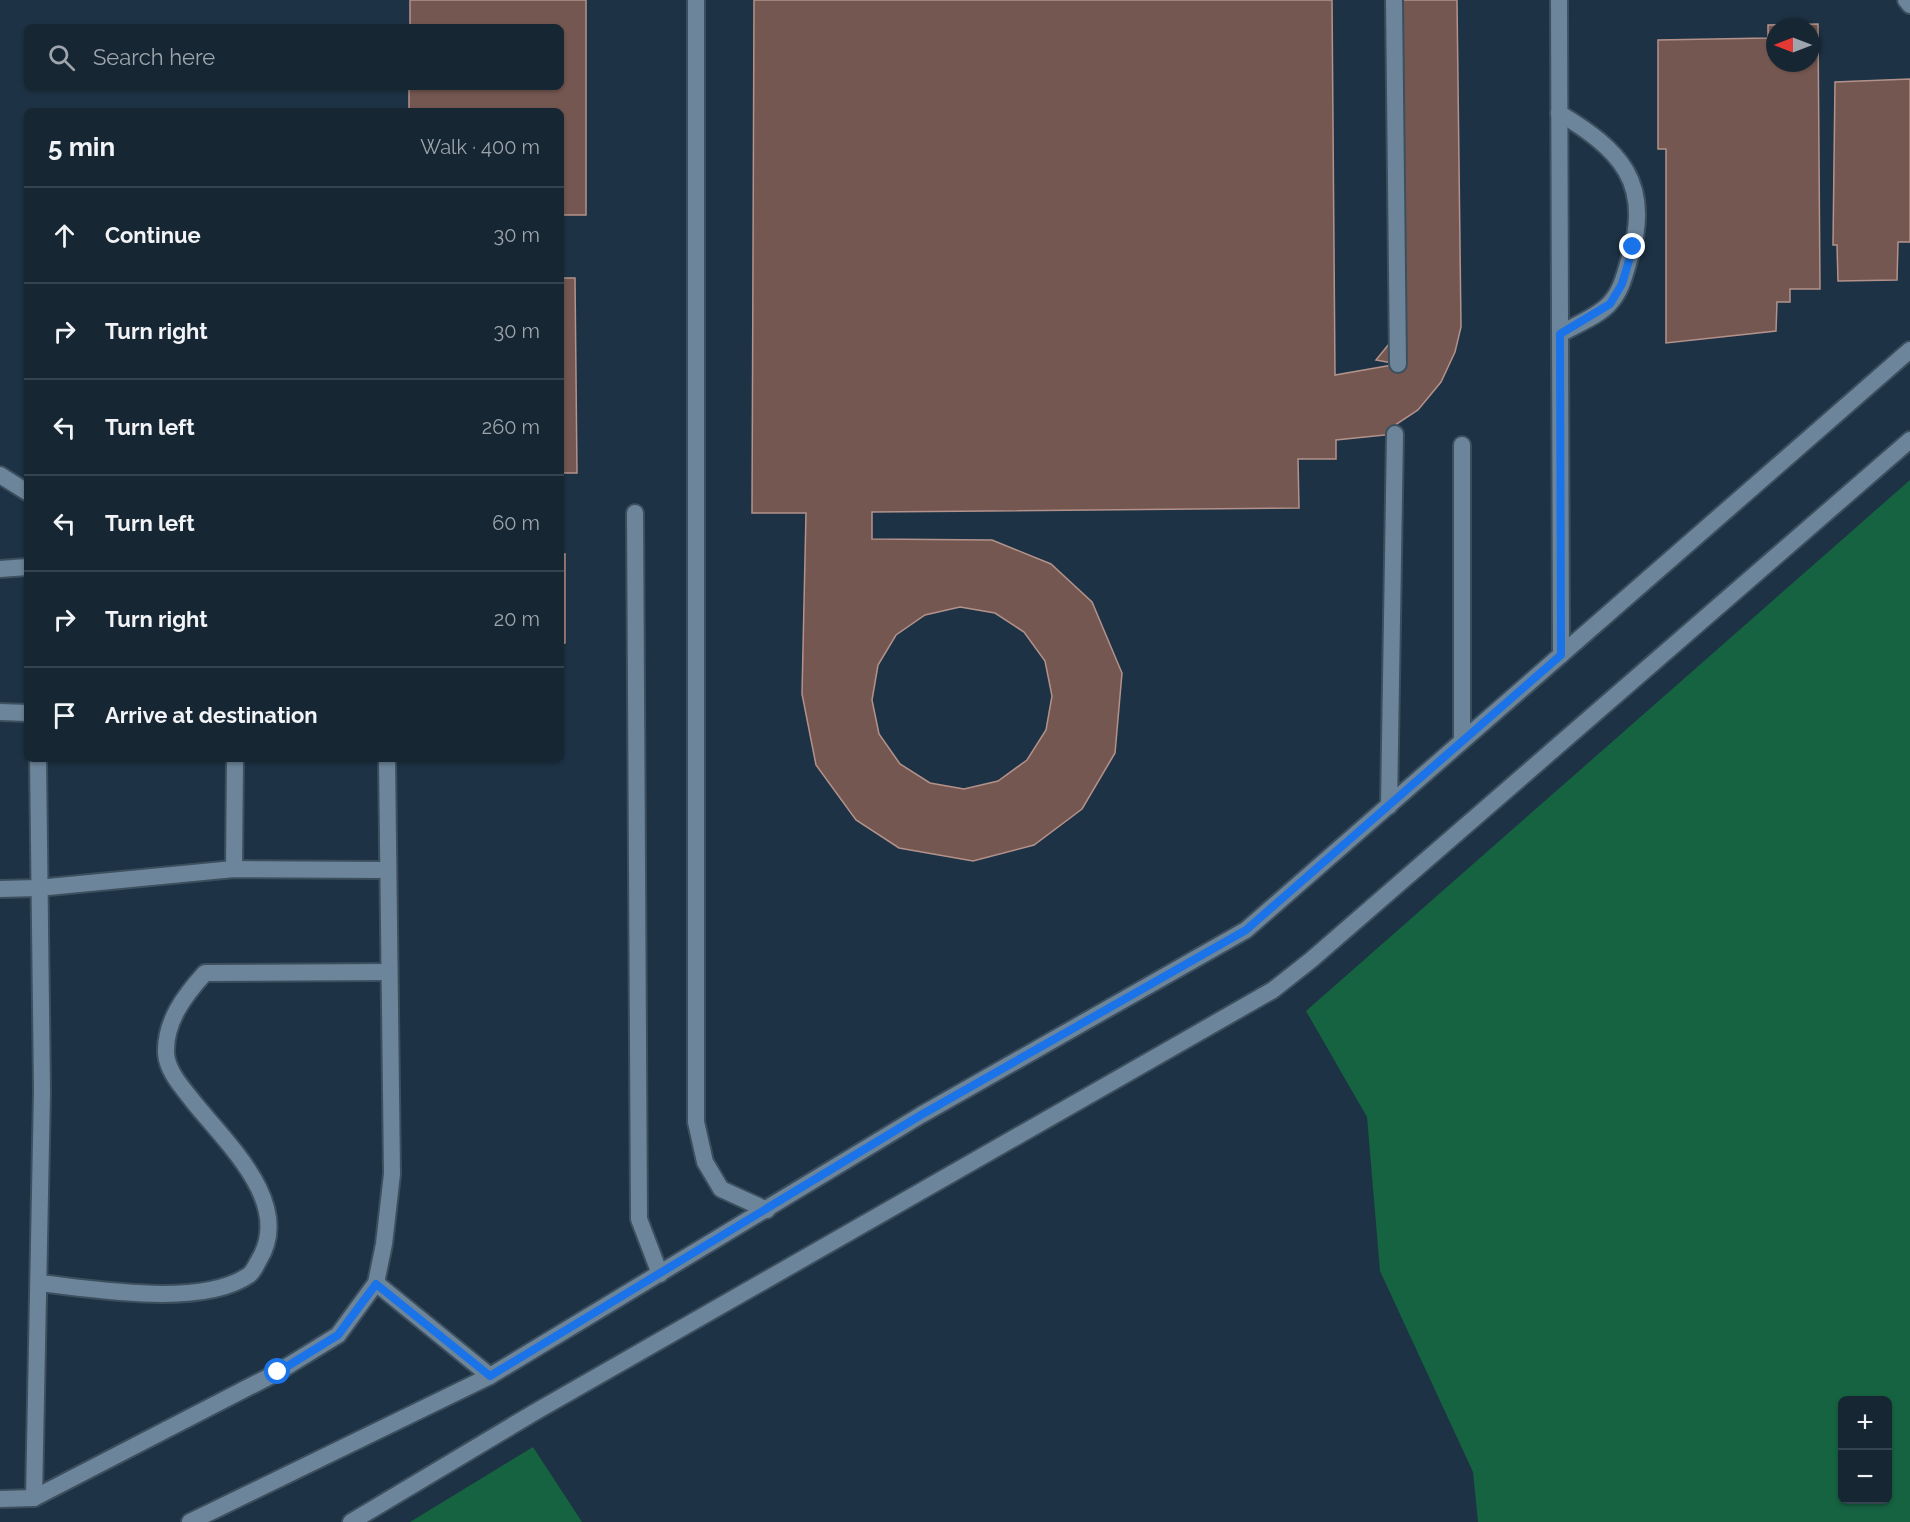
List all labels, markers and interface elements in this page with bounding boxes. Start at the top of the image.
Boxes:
north arrow [1766,18,1820,72]
search box [24,24,564,90]
icon: search [45,41,78,74]
text: Search here [93,44,215,70]
text: 5 min [48,132,115,162]
text: Walk · 400 m [420,135,540,159]
icon: ahead [48,219,81,252]
text: Continue [105,222,201,248]
text: 30 m [494,223,540,247]
route end [1619,233,1645,259]
icon: right [48,315,81,348]
text: Turn right [105,318,208,344]
text: 30 m [494,319,540,343]
icon: left [48,411,81,444]
text: Turn left [105,414,195,440]
text: 260 m [482,415,540,439]
icon: left [48,507,81,540]
text: Turn left [105,510,195,536]
text: 60 m [492,511,540,535]
icon: right [48,603,81,636]
text: Turn right [105,606,208,632]
text: 20 m [494,607,540,631]
icon: arrive [48,699,81,732]
text: Arrive at destination [105,702,318,728]
route start [264,1358,290,1384]
map controls [1838,1396,1892,1504]
button: + [1838,1396,1892,1450]
button: − [1838,1450,1892,1504]

